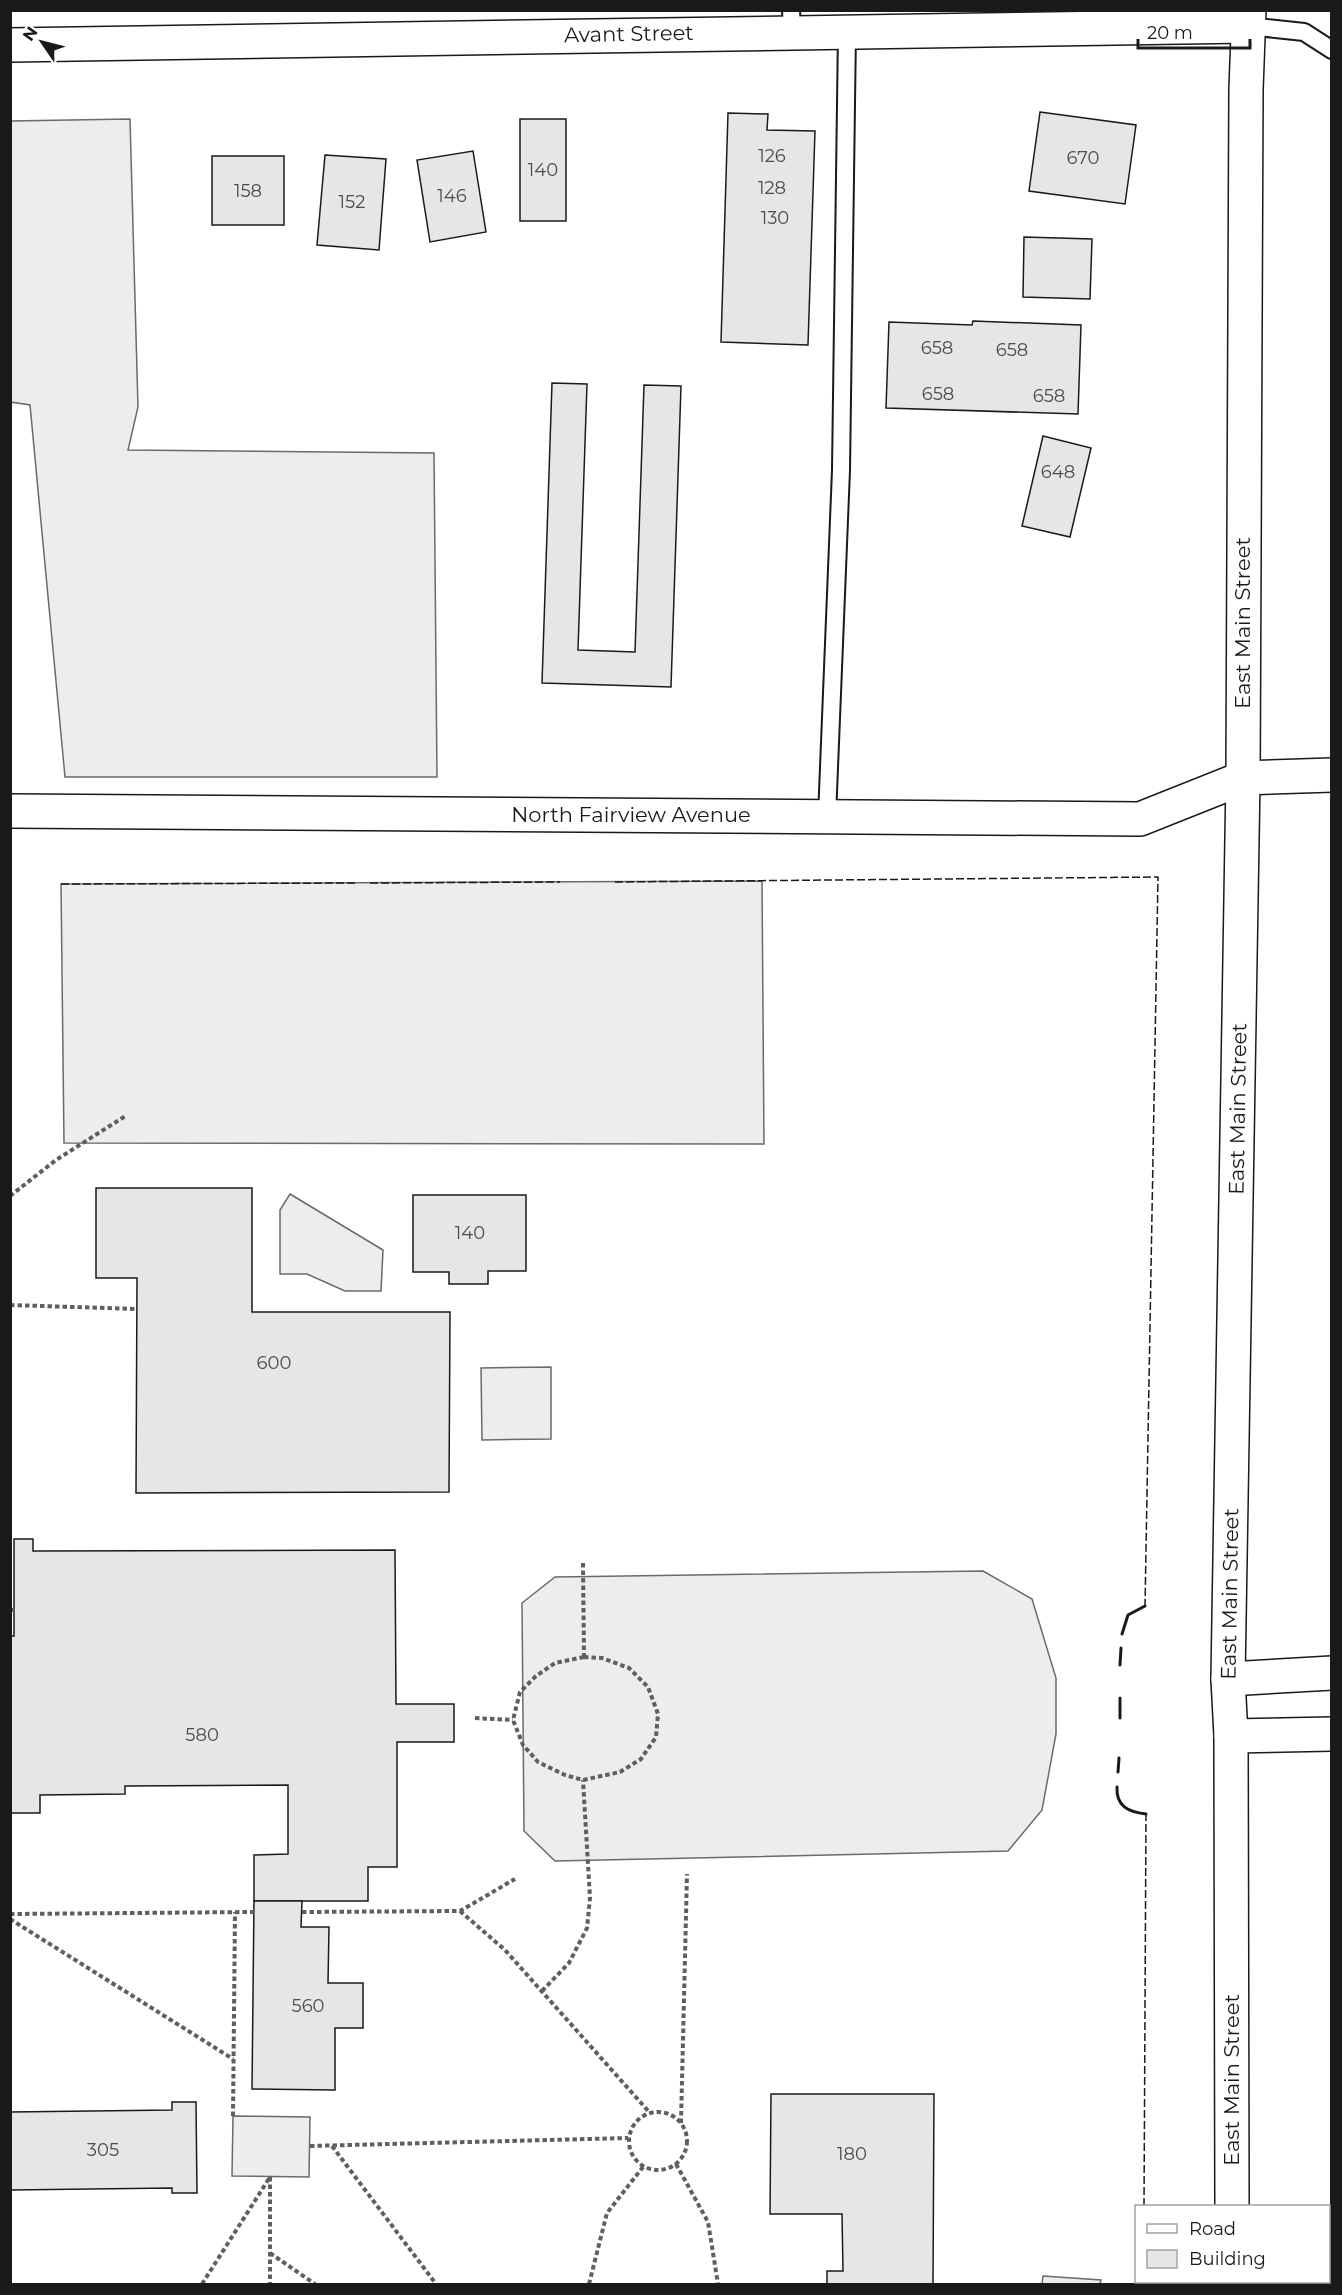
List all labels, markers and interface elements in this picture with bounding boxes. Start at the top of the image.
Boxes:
north arrow [12,12,72,72]
scale bar [1138,12,1250,50]
street label: Avant Street [564,20,694,47]
text: 20 m [1147,22,1193,44]
text: N [19,23,42,44]
house number: 126 [758,145,786,167]
house number: 670 [1067,147,1099,169]
house number: 140 [528,159,558,181]
house number: 128 [758,177,786,199]
house number: 158 [234,180,262,202]
house number: 146 [437,185,467,207]
house number: 152 [339,191,365,213]
house number: 130 [761,207,789,229]
house number: 658 [921,337,953,359]
house number: 658 [996,339,1028,361]
house number: 658 [922,383,954,405]
house number: 658 [1033,385,1065,407]
house number: 648 [1041,461,1075,483]
street label: East Main Street [1230,537,1255,709]
street label: North Fairview Avenue [511,802,751,827]
street label: East Main Street [1224,1023,1251,1195]
house number: 140 [455,1222,485,1244]
house number: 600 [257,1352,291,1374]
street label: East Main Street [1216,1508,1243,1680]
house number: 580 [185,1724,219,1746]
street label: East Main Street [1219,1994,1244,2166]
house number: 560 [291,1995,325,2017]
house number: 305 [87,2139,119,2161]
house number: 180 [837,2143,867,2165]
legend [1135,2205,1330,2283]
text: Road [1189,2218,1236,2240]
text: Building [1189,2248,1266,2270]

